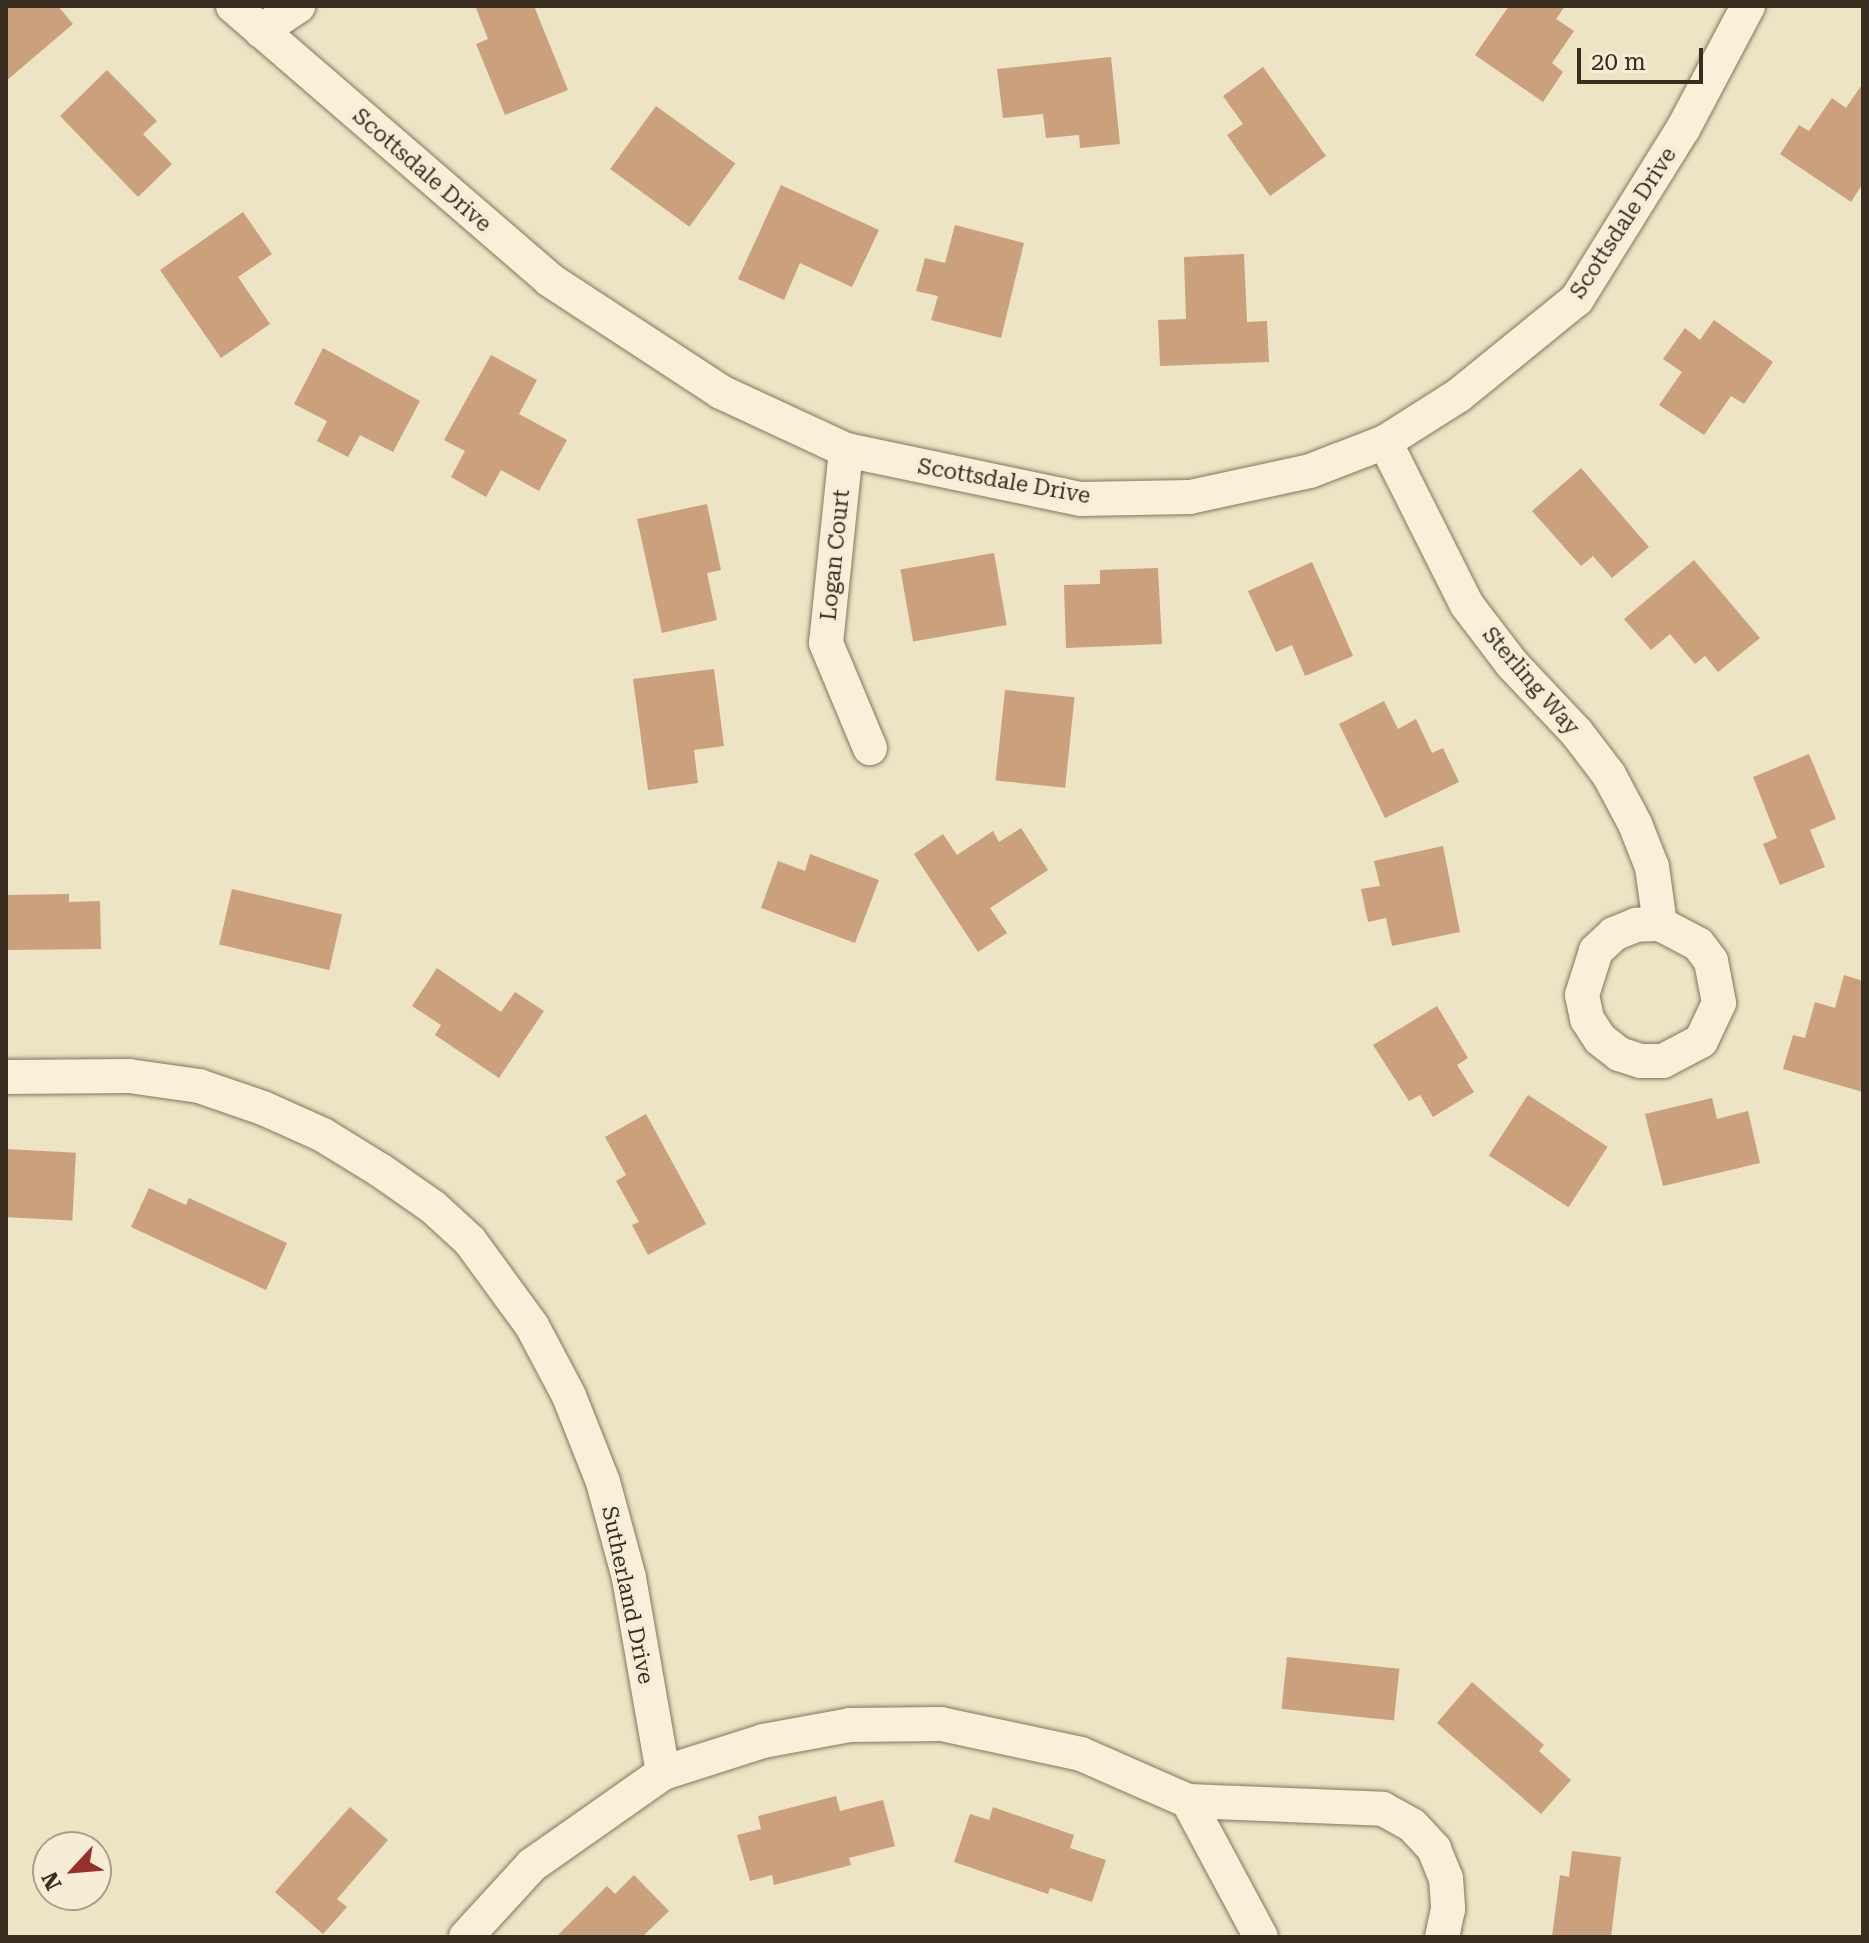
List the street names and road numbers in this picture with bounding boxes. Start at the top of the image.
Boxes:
street label: Scottsdale Drive [347,103,497,237]
street label: Scottsdale Drive [1564,143,1682,303]
street label: Scottsdale Drive [916,453,1092,509]
street label: Logan Court [815,488,855,622]
street label: Sterling Way [1477,622,1585,740]
street label: Sutherland Drive [596,1504,660,1686]

